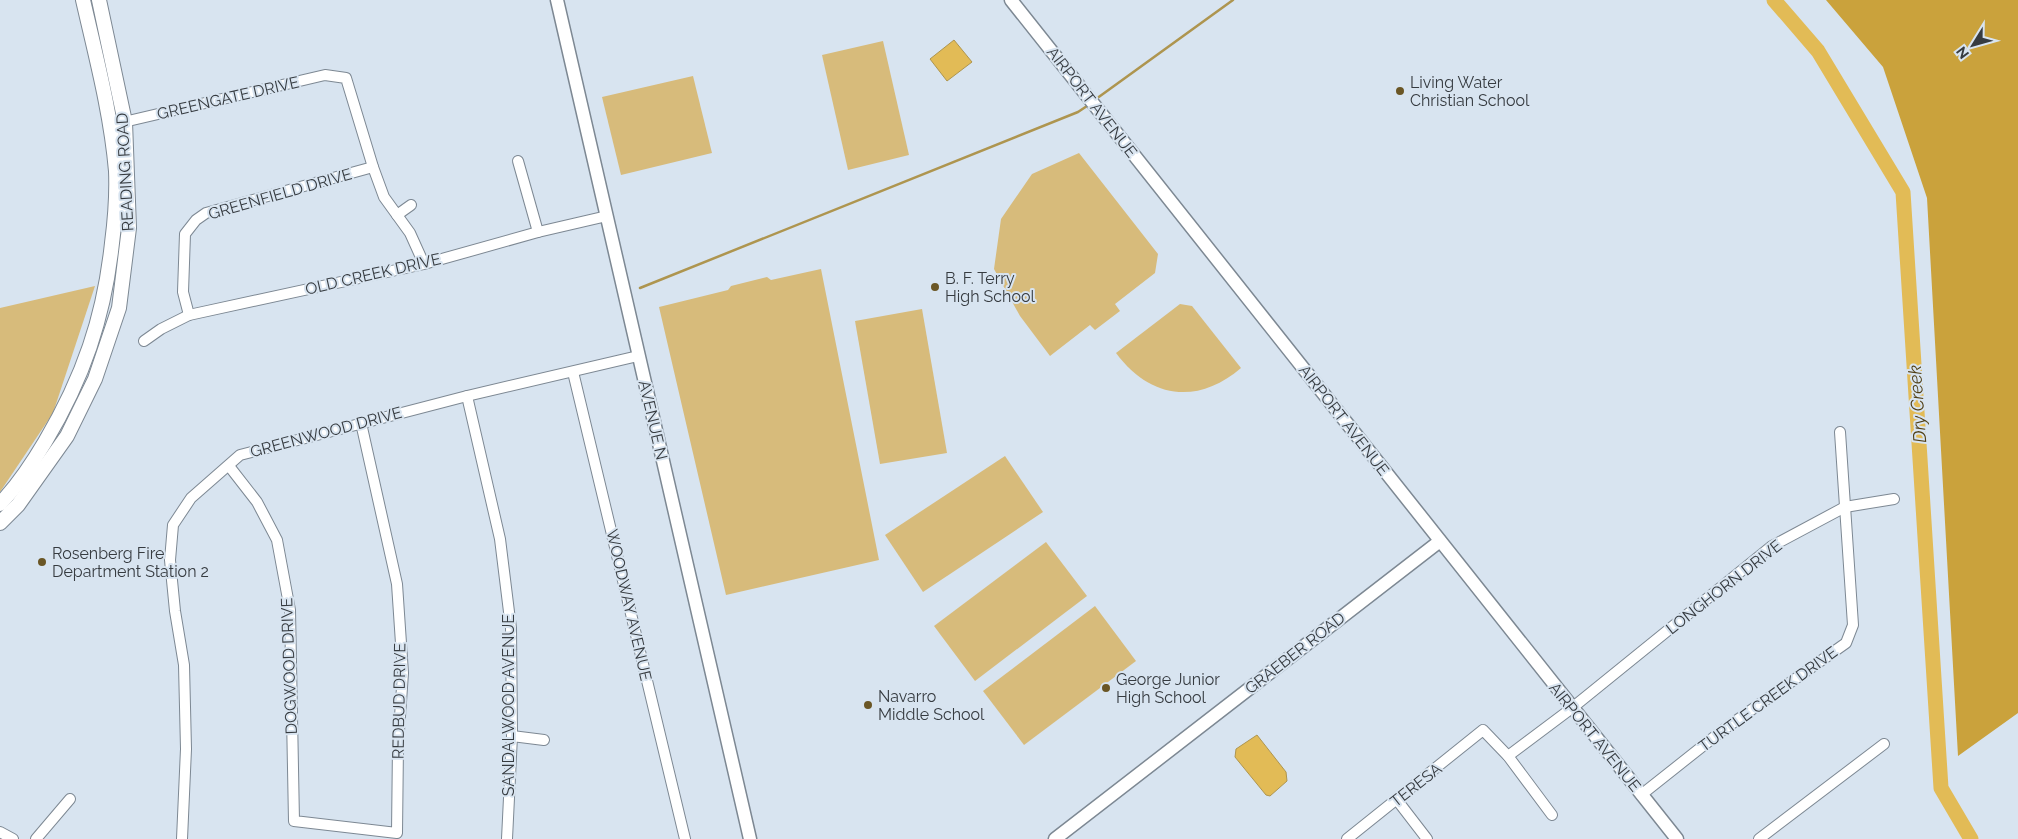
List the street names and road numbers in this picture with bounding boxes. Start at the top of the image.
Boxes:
street label: AIRPORT AVENUE [1043,43,1141,161]
street label: GREENGATE DRIVE [155,72,301,124]
street label: READING ROAD [112,112,138,232]
street label: GREENFIELD DRIVE [206,164,354,224]
street label: OLD CREEK DRIVE [303,249,443,299]
street label: AIRPORT AVENUE [1295,361,1393,479]
street label: AVENUE N [635,378,671,462]
street label: GREENWOOD DRIVE [248,403,404,461]
street label: WOODWAY AVENUE [602,527,656,683]
street label: LONGHORN DRIVE [1662,536,1786,638]
street label: DOGWOOD DRIVE [277,597,301,735]
street label: GRAEBER ROAD [1241,608,1349,698]
street label: SANDALWOOD AVENUE [499,614,518,796]
street label: REDBUD DRIVE [388,642,410,759]
street label: TURTLE CREEK DRIVE [1695,642,1841,756]
street label: AIRPORT AVENUE [1545,679,1645,796]
street label: TERESA [1387,759,1446,811]

